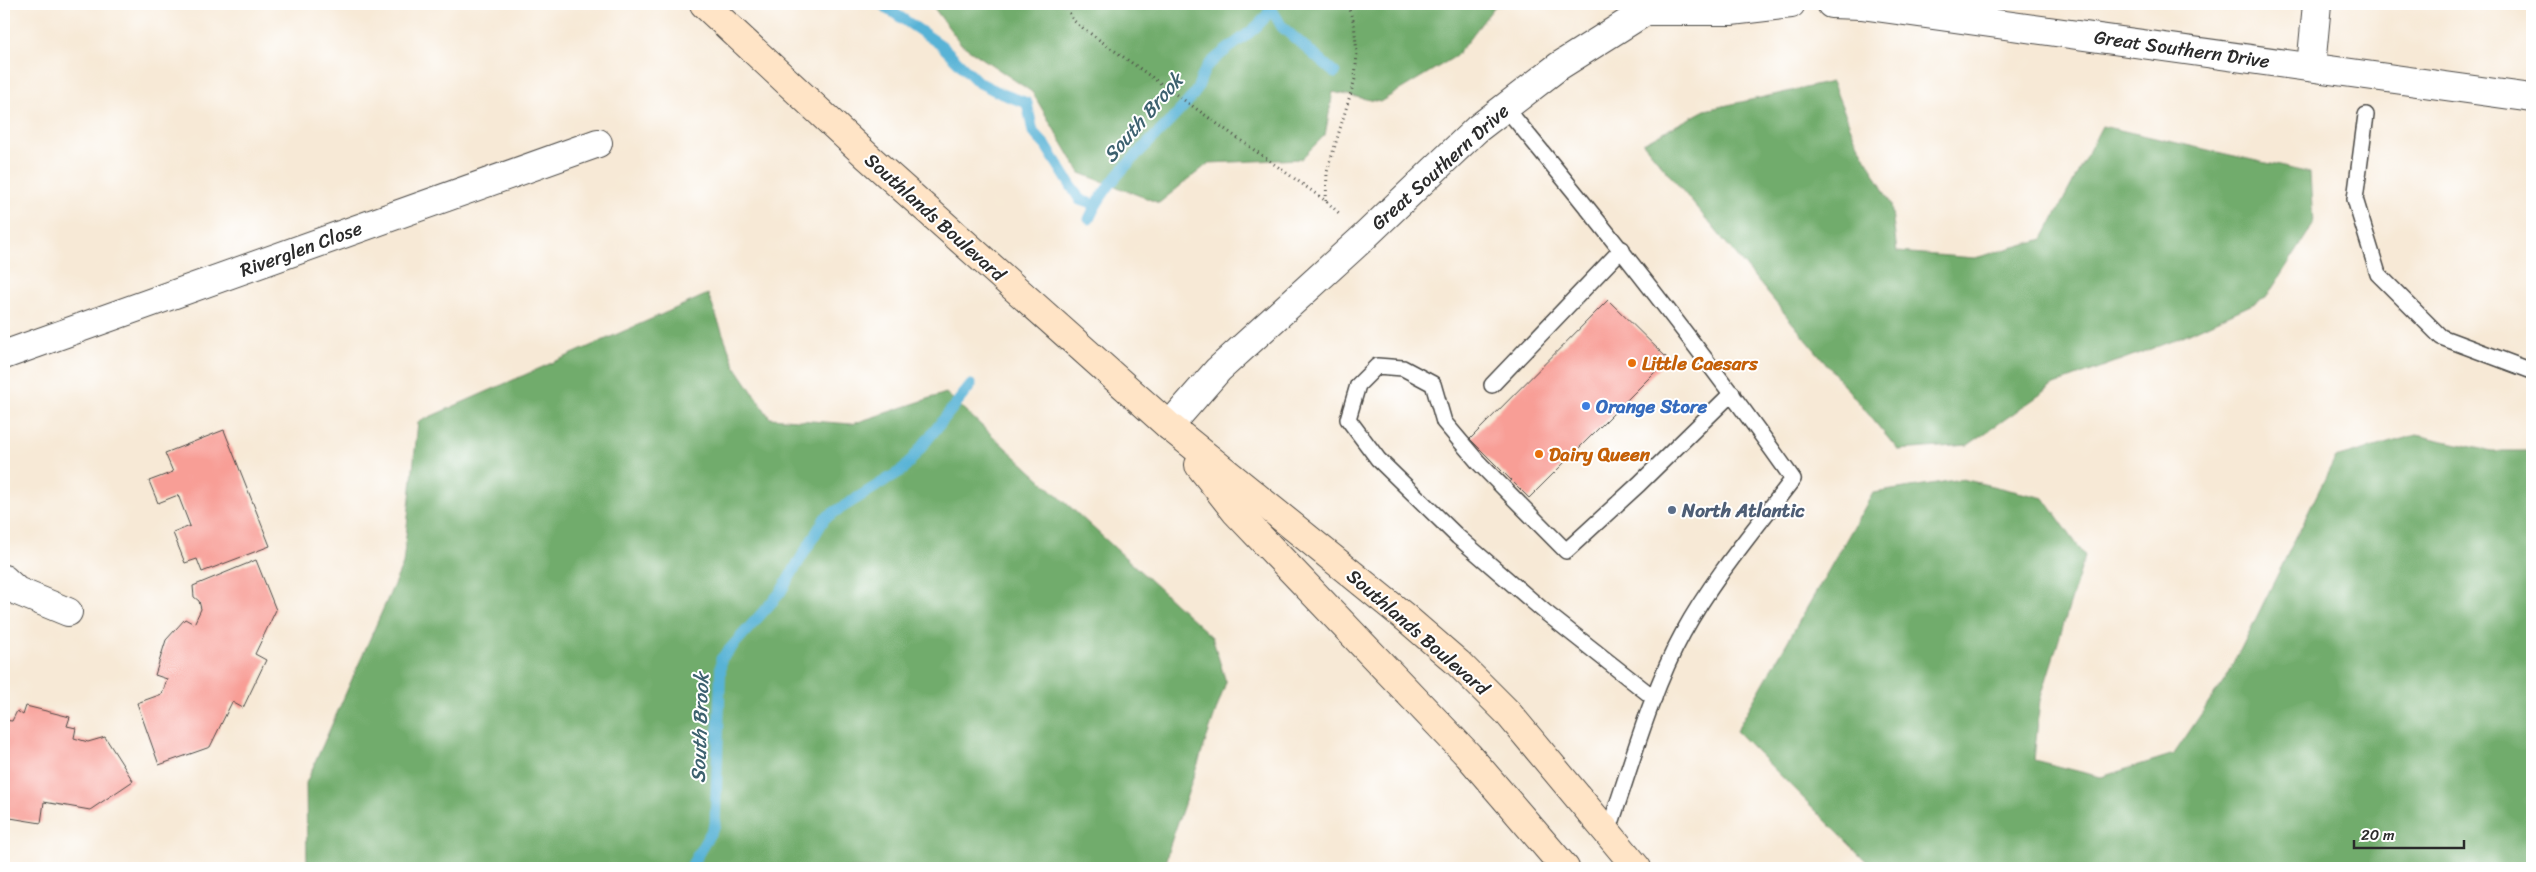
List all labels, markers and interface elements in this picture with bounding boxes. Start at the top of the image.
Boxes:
street label: Great Southern Drive [2092,20,2272,78]
water label: South Brook [1094,63,1194,171]
street label: Great Southern Drive [1363,95,1517,239]
street label: Southlands Boulevard [857,144,1015,291]
street label: Riverglen Close [235,212,367,286]
place label: Little Caesars [1642,347,1759,380]
marker: Little Caesars [1626,357,1638,369]
place label: Orange Store [1596,390,1708,423]
marker: Orange Store [1580,400,1592,412]
place label: Dairy Queen [1549,438,1651,471]
marker: Dairy Queen [1533,448,1545,460]
place label: North Atlantic [1681,494,1805,527]
marker: North Atlantic [1666,504,1678,516]
street label: Southlands Boulevard [1339,560,1498,705]
water label: South Brook [681,670,719,783]
scale bar [2354,817,2464,849]
text: 20 m [2361,822,2395,848]

